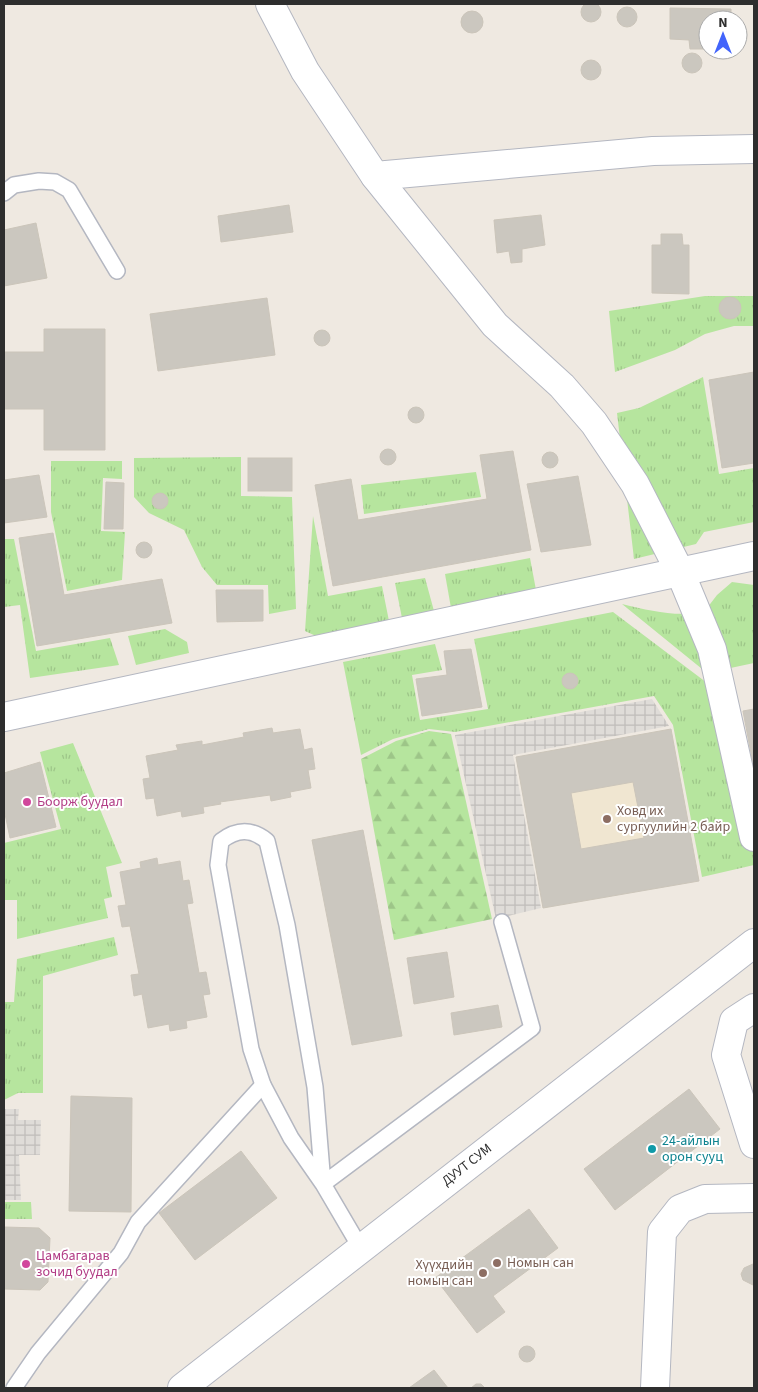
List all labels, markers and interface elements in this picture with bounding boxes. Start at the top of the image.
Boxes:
north arrow [698,10,748,60]
text: N [718,13,728,33]
place label: Боорж буудал [37,792,123,812]
marker: Боорж буудал [21,796,33,808]
place label: Ховд их сургуулийн 2 байр [617,801,730,837]
marker: Ховд их сургуулийн 2 байр [601,813,613,825]
place label: 24-айлын орон сууц [662,1131,723,1167]
street label: ДУУТ СУМ [438,1139,496,1191]
marker: 24-айлын орон сууц [646,1143,658,1155]
place label: Цамбагарав зочид буудал [36,1246,118,1282]
place label: Номын сан [507,1253,574,1273]
place label: Хүүхдийн номын сан [407,1255,473,1291]
marker: Номын сан [491,1257,503,1269]
marker: Цамбагарав зочид буудал [20,1258,32,1270]
marker: Хүүхдийн номын сан [477,1267,489,1279]

